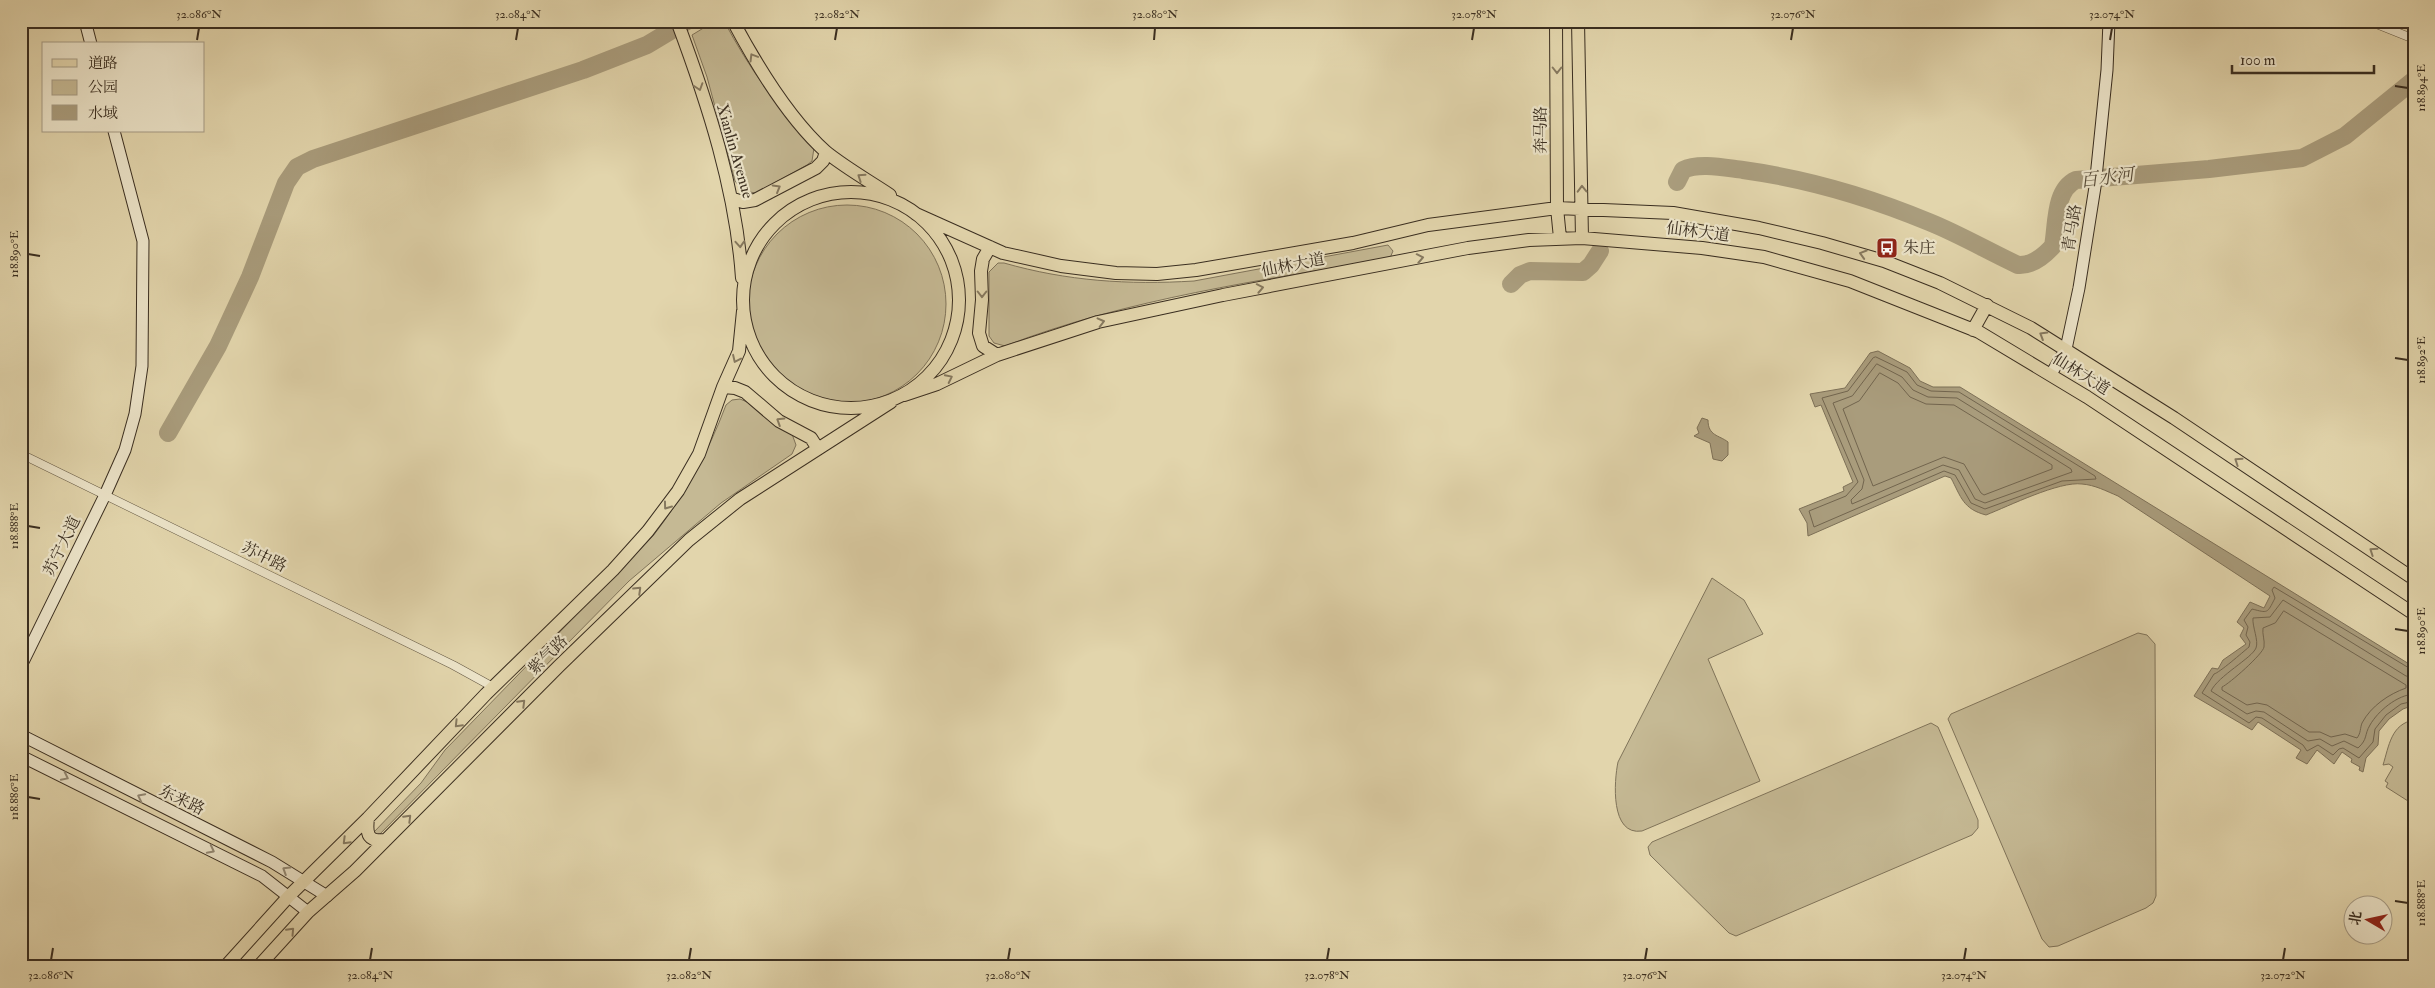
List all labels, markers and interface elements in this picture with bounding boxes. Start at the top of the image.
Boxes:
text: 32.086°N [176,7,222,22]
text: 32.084°N [495,7,541,22]
text: 32.082°N [814,7,860,22]
text: 32.080°N [1132,7,1178,22]
text: 32.078°N [1451,7,1497,22]
text: 32.076°N [1770,7,1816,22]
text: 32.074°N [2089,7,2135,22]
legend [42,42,205,132]
scale bar [2232,42,2375,74]
text: 100 m [2240,51,2276,70]
text: 道路 [88,54,118,73]
one-way arrow [750,54,760,63]
text: 118.894°E [2414,64,2429,112]
one-way arrow [1551,66,1562,74]
text: 公园 [88,78,118,97]
one-way arrow [694,82,704,91]
street label: Xianlin Avenue [712,101,758,201]
text: 水域 [88,104,118,123]
street label: 奔马路 [1531,106,1551,154]
water label: 百水河 [2079,163,2138,193]
one-way arrow [858,173,867,183]
one-way arrow [772,184,781,194]
one-way arrow [1576,185,1587,193]
street label: 青马路 [2058,203,2086,253]
street label: 仙林大道 [1665,218,1731,246]
text: 118.890°E [7,230,22,278]
bus stop icon: 朱庄 [1875,236,1899,260]
place label: 朱庄 [1903,238,1935,258]
one-way arrow [734,240,745,248]
street label: 仙林大道 [1260,249,1326,281]
one-way arrow [1859,250,1868,260]
one-way arrow [1416,253,1424,263]
one-way arrow [1256,283,1265,294]
one-way arrow [977,290,987,298]
one-way arrow [1097,317,1106,328]
one-way arrow [2039,332,2048,342]
text: 118.892°E [2414,336,2429,384]
street label: 仙林大道 [2049,349,2113,399]
one-way arrow [731,354,742,363]
one-way arrow [944,374,953,384]
one-way arrow [777,417,786,427]
one-way arrow [2235,458,2244,467]
one-way arrow [664,500,673,509]
text: 118.888°E [7,502,22,549]
street label: 苏宁大道 [39,513,85,579]
street label: 苏中路 [238,537,290,577]
one-way arrow [2369,548,2378,558]
one-way arrow [633,586,642,595]
text: 118.890°E [2414,607,2429,655]
street label: 紫气路 [524,631,572,679]
one-way arrow [516,700,525,709]
one-way arrow [455,718,464,727]
one-way arrow [60,771,69,781]
text: 118.886°E [7,773,22,820]
street label: 东来路 [156,780,208,820]
one-way arrow [137,793,146,803]
one-way arrow [402,815,411,824]
one-way arrow [343,836,352,845]
one-way arrow [205,844,214,854]
one-way arrow [282,867,291,877]
text: 118.888°E [2414,879,2429,926]
north arrow [2342,896,2392,946]
text: 北 [2346,910,2365,926]
one-way arrow [285,927,294,936]
text: 32.086°N [28,968,74,983]
text: 32.084°N [347,968,393,983]
text: 32.082°N [666,968,712,983]
text: 32.080°N [985,968,1031,983]
text: 32.078°N [1304,968,1350,983]
text: 32.076°N [1622,968,1668,983]
text: 32.074°N [1941,968,1987,983]
text: 32.072°N [2260,968,2306,983]

